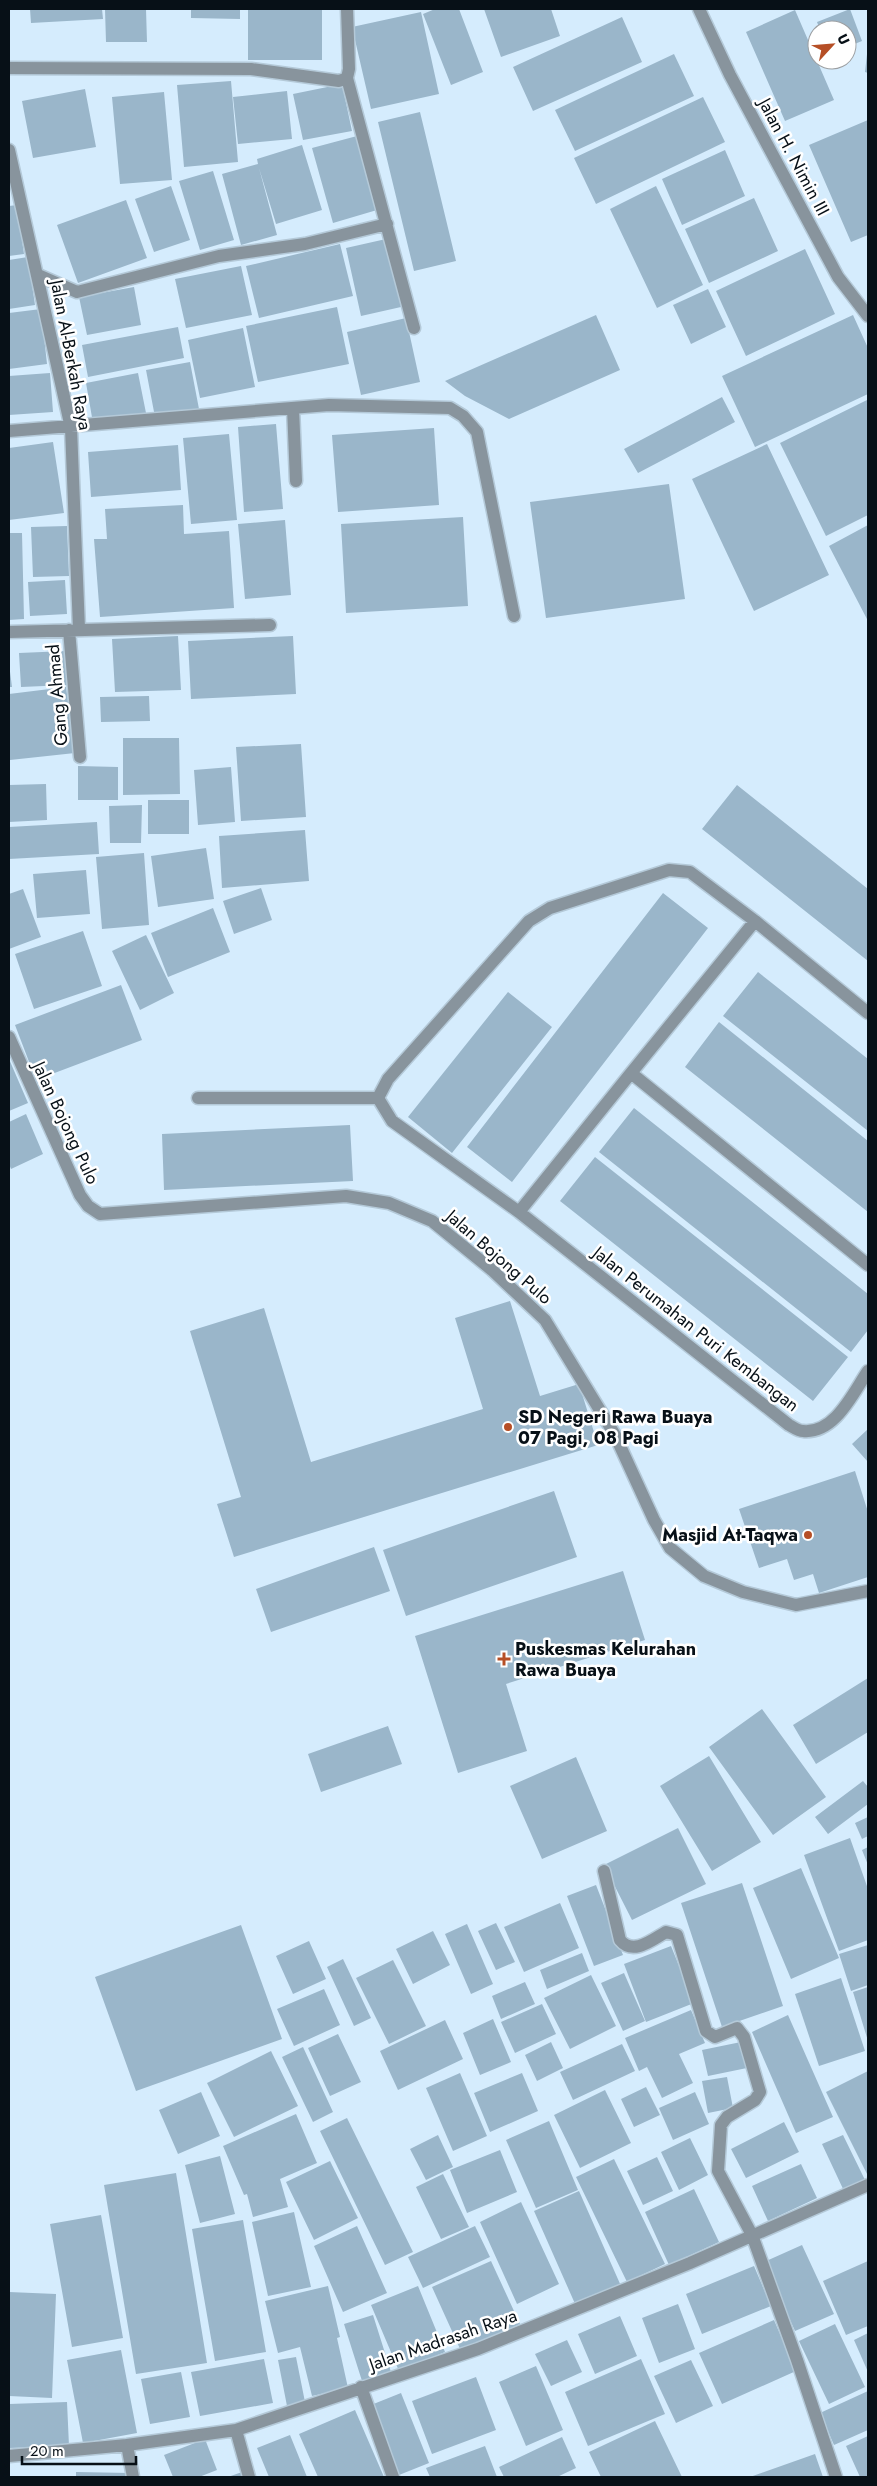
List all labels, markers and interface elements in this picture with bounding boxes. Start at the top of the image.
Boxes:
north arrow [807,20,857,70]
text: U [833,31,855,48]
street label: Jalan H. Nimin III [751,92,836,220]
street label: Jalan Al-Berkah Raya [43,276,98,432]
street label: Gang Ahmad [40,643,74,747]
street label: Jalan Bojong Pulo [25,1055,106,1189]
street label: Jalan Bojong Pulo [439,1202,558,1311]
street label: Jalan Perumahan Puri Kembangan [586,1239,805,1418]
place label: SD Negeri Rawa Buaya 07 Pagi, 08 Pagi [518,1404,713,1451]
marker: SD Negeri Rawa Buaya 07 Pagi, 08 Pagi [502,1421,514,1433]
place label: Masjid At-Taqwa [662,1522,798,1548]
marker: Masjid At-Taqwa [802,1529,814,1541]
place label: Puskesmas Kelurahan Rawa Buaya [515,1636,696,1683]
marker: Puskesmas Kelurahan Rawa Buaya [497,1652,511,1666]
street label: Jalan Madrasah Raya [364,2302,520,2378]
scale bar [22,2434,136,2466]
text: 20 m [30,2440,64,2462]

